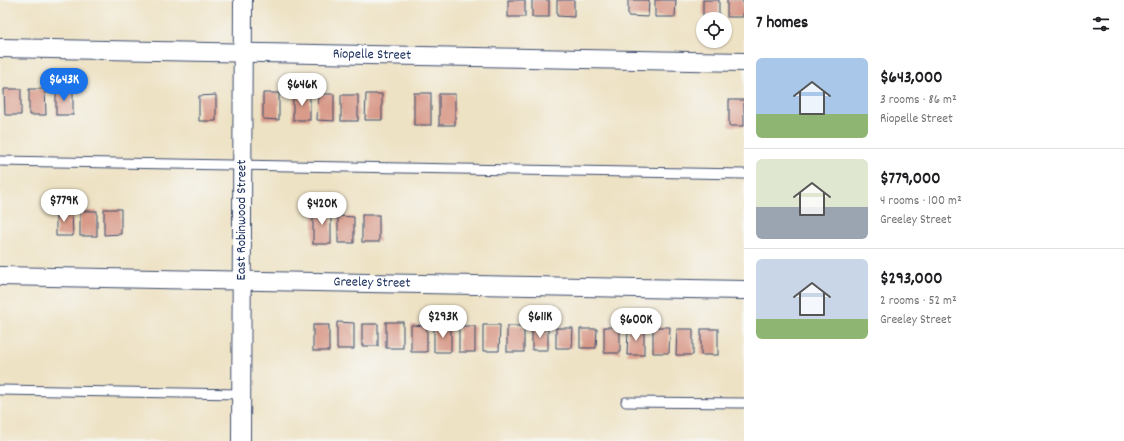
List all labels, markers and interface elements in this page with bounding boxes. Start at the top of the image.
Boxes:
map controls [696,12,732,48]
button: locate [696,12,732,48]
text: 7 homes [756,12,808,36]
icon: filters [1090,13,1112,35]
street label: Riopelle Street [333,44,411,66]
text: $643,000 [880,67,943,91]
pin: $643K [36,68,92,102]
text: $643K [49,71,79,90]
pin: $646K [274,73,330,107]
icon: home [788,74,836,122]
text: $646K [287,76,317,95]
text: 3 rooms · 86 m² [880,91,957,110]
text: Riopelle Street [880,110,953,129]
street label: East Robinwood Street [232,160,252,280]
text: $779,000 [880,168,940,192]
icon: home [788,175,836,223]
pin: $779K [36,189,92,223]
text: $779K [50,192,78,211]
pin: $420K [294,192,350,226]
text: 4 rooms · 100 m² [880,192,962,211]
text: $420K [307,195,337,214]
text: Greeley Street [880,211,951,230]
text: $293,000 [880,268,942,292]
street label: Greeley Street [333,272,411,294]
icon: home [788,275,836,323]
text: 2 rooms · 52 m² [880,292,957,311]
pin: $293K [415,305,471,339]
pin: $611K [512,305,568,339]
text: $293K [428,308,458,327]
text: $611K [528,308,552,327]
pin: $600K [608,308,664,342]
text: $600K [619,311,653,330]
text: Greeley Street [880,311,951,330]

